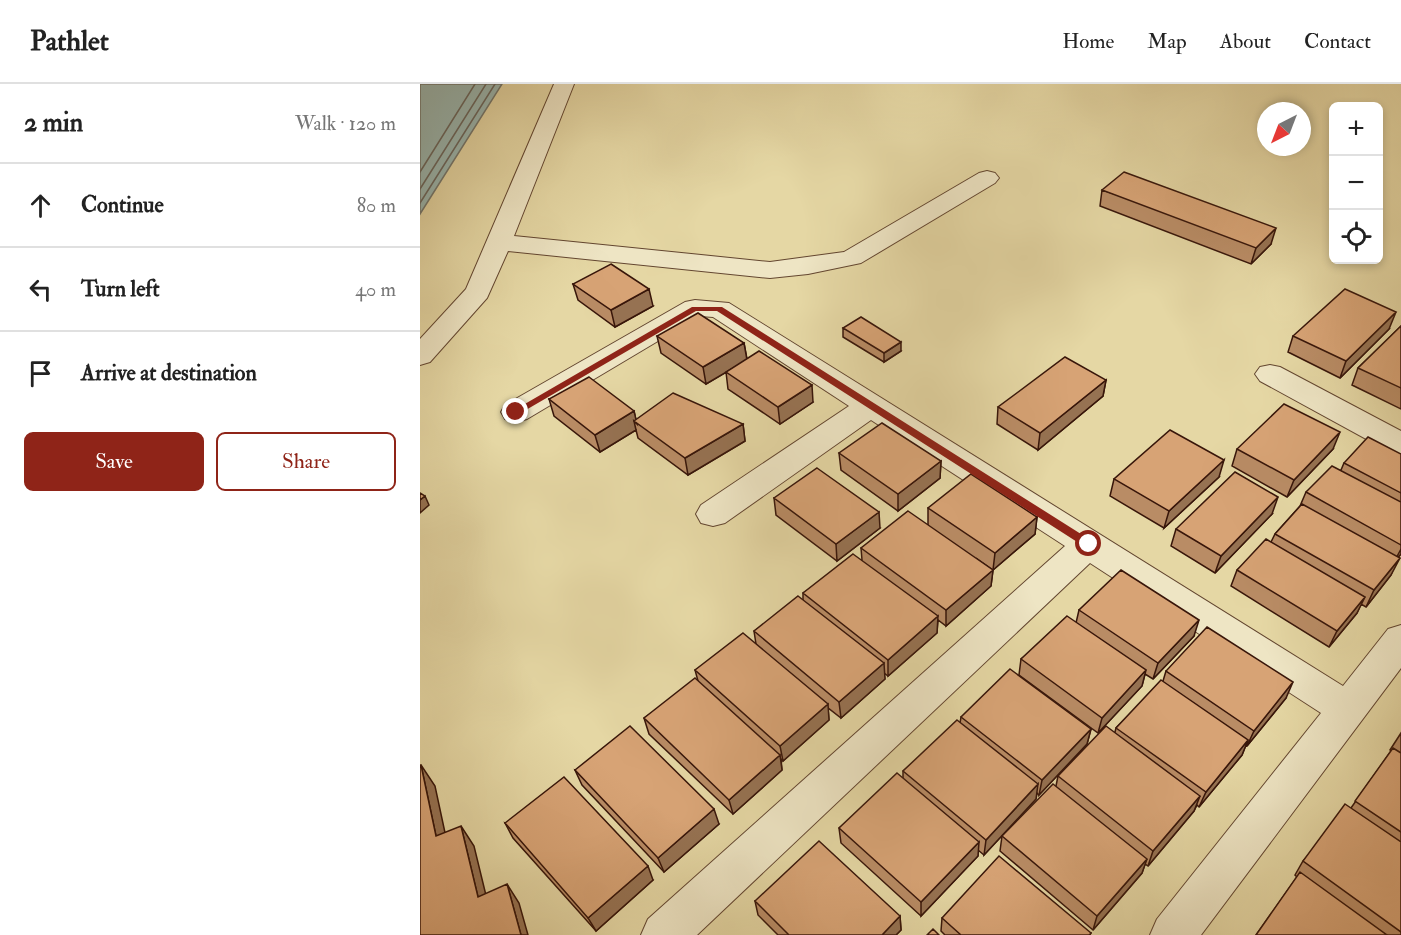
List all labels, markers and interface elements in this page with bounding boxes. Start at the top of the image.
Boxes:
text: Pathlet [30,24,109,59]
text: Home [1062,28,1114,55]
text: Map [1147,28,1187,55]
text: About [1220,28,1271,55]
text: Contact [1304,28,1371,55]
north arrow [1257,102,1311,156]
map controls [1329,102,1383,264]
button: + [1329,102,1383,156]
text: 2 min [24,107,83,139]
text: Walk · 120 m [295,111,396,136]
button: − [1329,156,1383,210]
icon: ahead [24,189,57,222]
text: Continue [81,191,164,219]
text: 80 m [357,193,396,218]
button: locate [1329,210,1383,264]
icon: left [24,273,57,306]
text: Turn left [81,275,160,303]
text: 40 m [355,277,396,302]
icon: arrive [24,357,57,390]
text: Arrive at destination [81,359,257,387]
route end [502,398,528,424]
button: Save [24,432,204,491]
button: Share [216,432,396,491]
route start [1075,530,1101,556]

